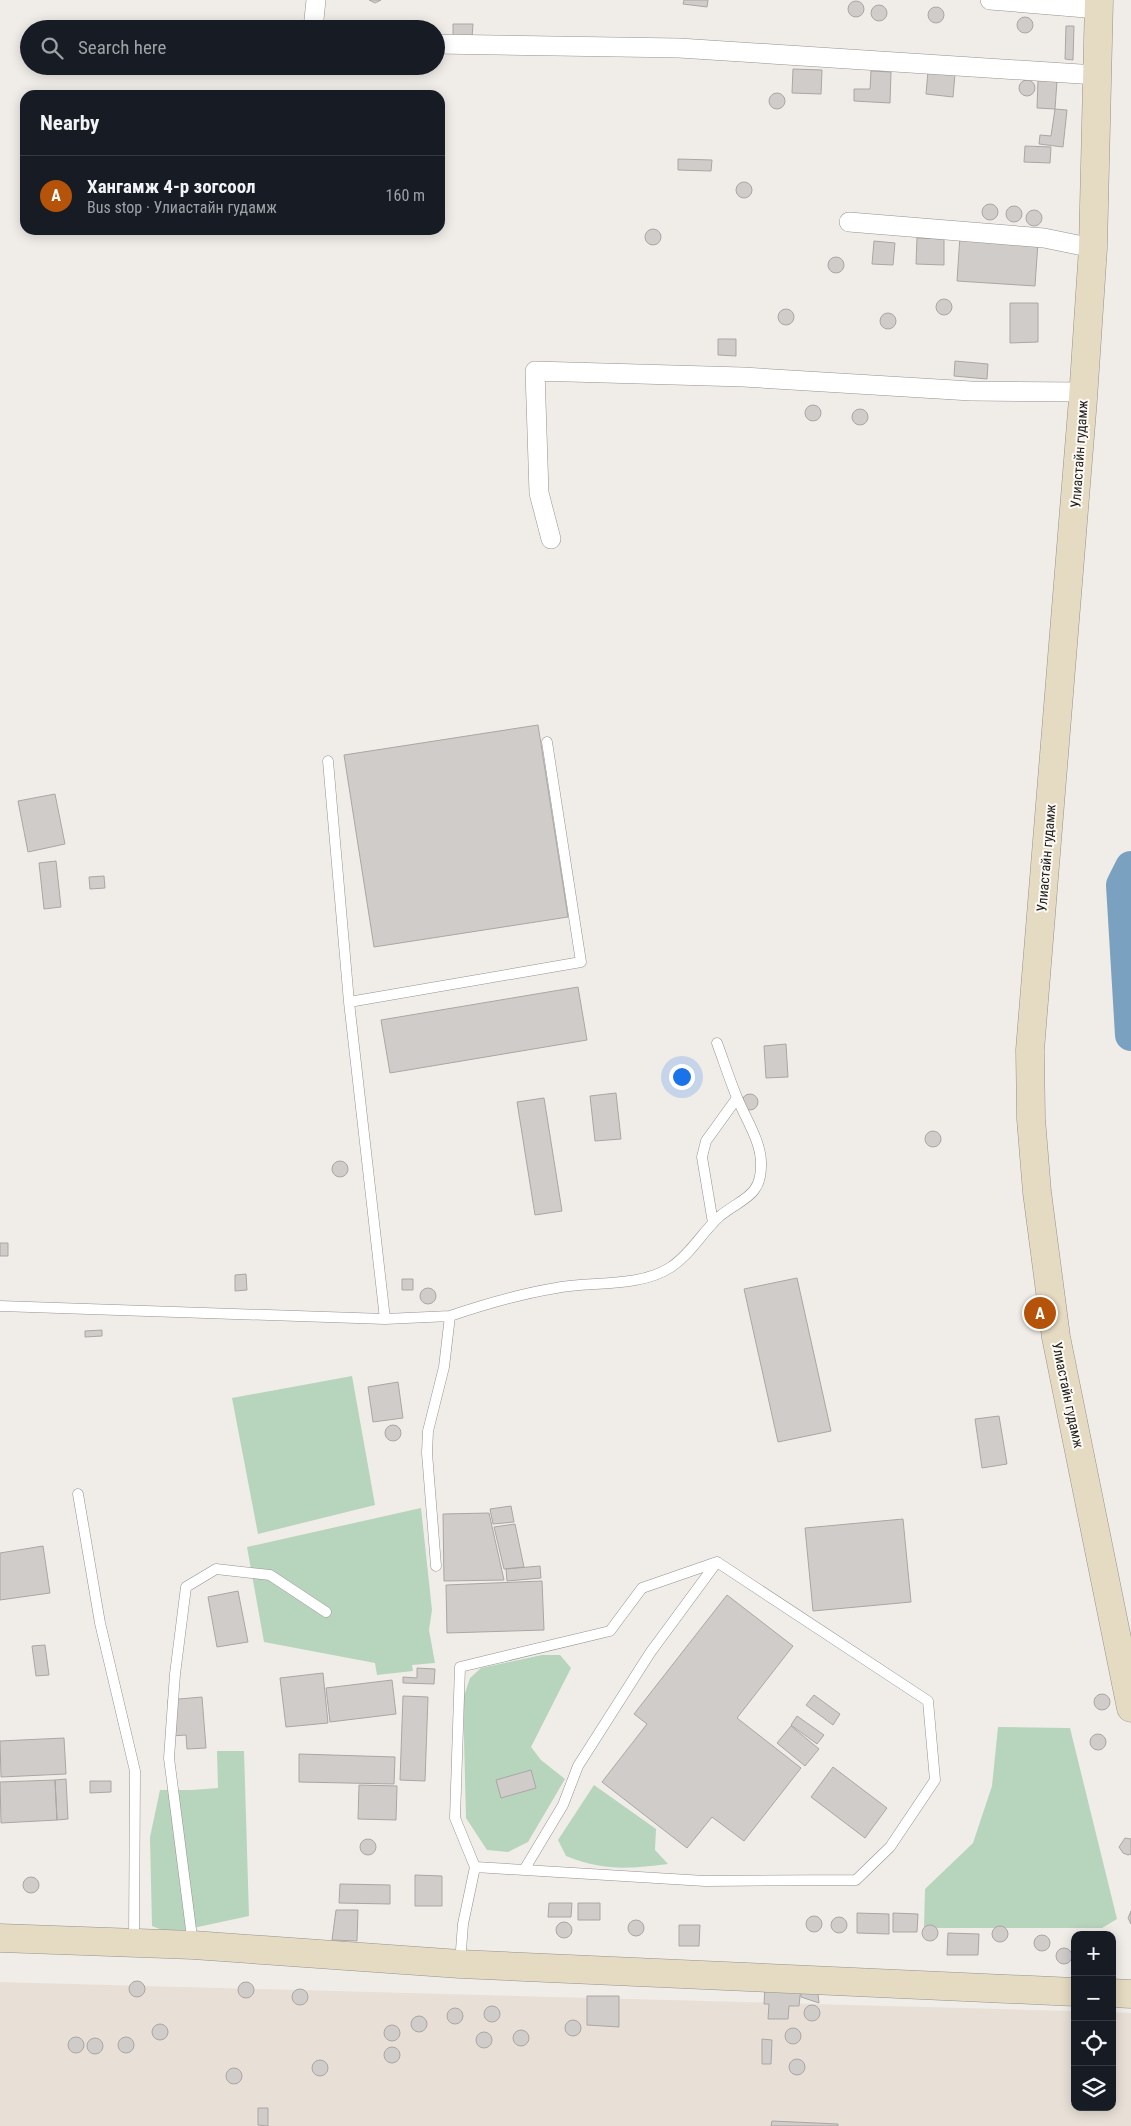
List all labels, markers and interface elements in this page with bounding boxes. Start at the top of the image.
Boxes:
search box [20,20,445,75]
icon: search [38,34,66,62]
text: Search here [78,36,166,59]
text: Nearby [40,111,99,135]
text: Хангамж 4-р зогсоол [87,175,256,198]
text: A [51,186,61,205]
text: 160 m [386,186,425,205]
text: Bus stop · Улиастайн гудамж [87,198,277,217]
street label: Улиастайн гудамж [1067,400,1091,508]
street label: Улиастайн гудамж [1033,804,1059,912]
your location [669,1064,695,1090]
pin: A [1024,1294,1056,1332]
street label: Улиастайн гудамж [1049,1341,1087,1449]
map controls [1071,1931,1116,2111]
button: + [1071,1931,1116,1976]
button: − [1071,1976,1116,2021]
button: locate [1071,2021,1116,2066]
button: layers [1071,2066,1116,2111]

